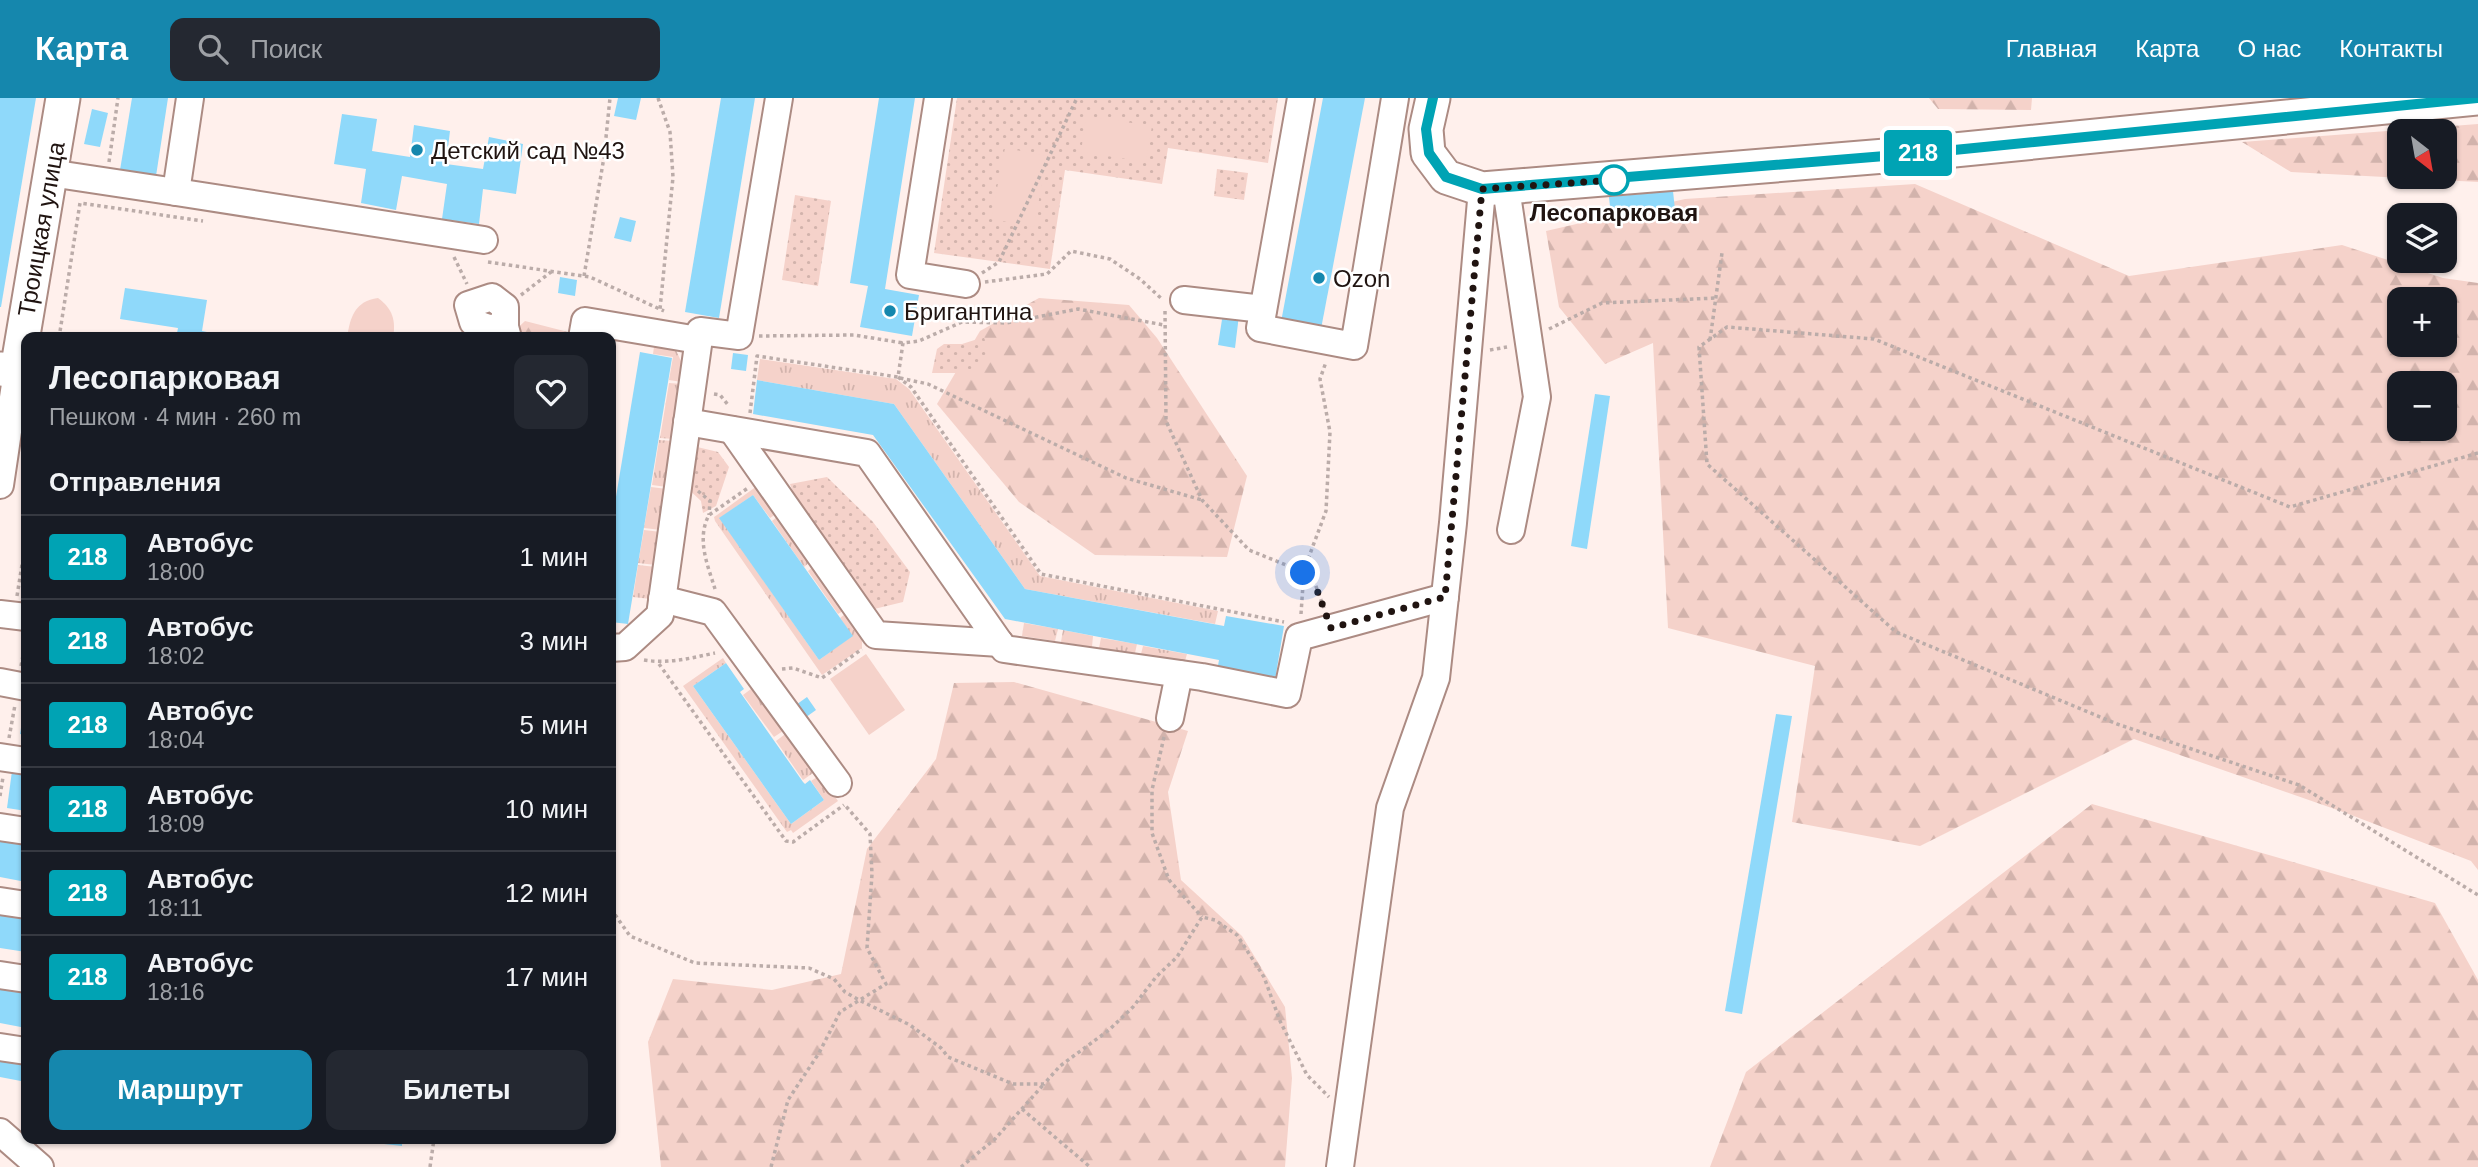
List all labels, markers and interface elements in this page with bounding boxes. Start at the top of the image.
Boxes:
search box [170,18,660,81]
text: Карта [35,30,128,67]
icon: search [194,30,232,68]
text: Поиск [250,34,322,64]
text: Главная [2006,35,2097,62]
text: Карта [2135,35,2199,62]
text: О нас [2237,35,2301,62]
text: Контакты [2339,35,2443,62]
north arrow [2387,119,2457,189]
map controls [2387,119,2457,441]
line badge: 218 [1878,130,1958,176]
place label: Детский сад №43 [431,137,625,164]
street label: Троицкая улица [12,139,70,319]
text: 218 [1898,139,1938,166]
marker: Детский сад №43 [409,142,425,158]
marker: Лесопарковая [1599,165,1629,195]
place label: Лесопарковая [1530,199,1698,226]
button: layers [2387,203,2457,273]
place label: Ozon [1333,265,1390,292]
marker: Ozon [1311,270,1327,286]
button: + [2387,287,2457,357]
place label: Бригантина [904,298,1033,325]
marker: Бригантина [882,303,898,319]
button: heart [514,355,588,429]
text: Лесопарковая [49,359,281,396]
button: − [2387,371,2457,441]
text: Пешком · 4 мин · 260 m [49,404,301,430]
text: Отправления [49,467,221,497]
text: Автобус [147,528,254,558]
text: 1 мин [520,542,588,572]
text: 218 [67,543,108,570]
your location [1285,555,1320,590]
text: 18:00 [147,559,205,585]
text: Автобус [147,612,254,642]
text: 3 мин [520,626,588,656]
text: 218 [67,627,108,654]
text: 18:02 [147,643,205,669]
text: Автобус [147,696,254,726]
text: 5 мин [520,710,588,740]
text: 218 [67,711,108,738]
text: 18:04 [147,727,205,753]
text: Автобус [147,780,254,810]
text: 10 мин [505,794,588,824]
text: 218 [67,795,108,822]
text: 18:09 [147,811,205,837]
text: Автобус [147,864,254,894]
text: 12 мин [505,878,588,908]
text: 218 [67,879,108,906]
text: 18:11 [147,895,203,921]
text: Автобус [147,948,254,978]
text: 17 мин [505,962,588,992]
text: 218 [67,963,108,990]
text: 18:16 [147,979,205,1005]
button: Маршрут [49,1050,312,1130]
button: Билеты [326,1050,588,1130]

